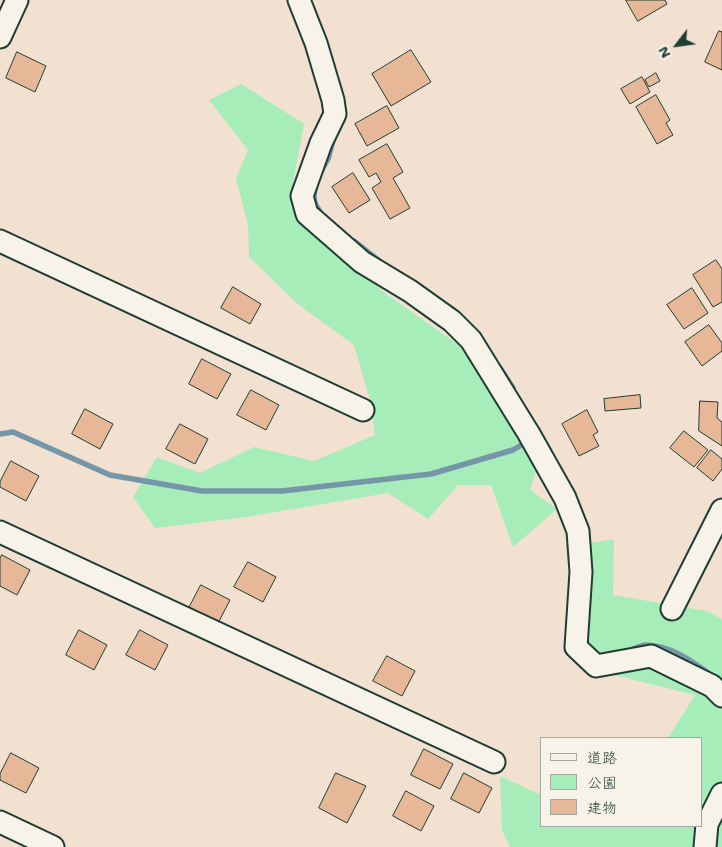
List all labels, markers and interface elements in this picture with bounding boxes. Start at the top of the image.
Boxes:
north arrow [652,20,702,70]
text: N [653,43,675,62]
legend [540,737,702,827]
text: 道路 [587,748,617,768]
text: 公園 [587,773,617,793]
text: 建物 [587,798,617,818]

